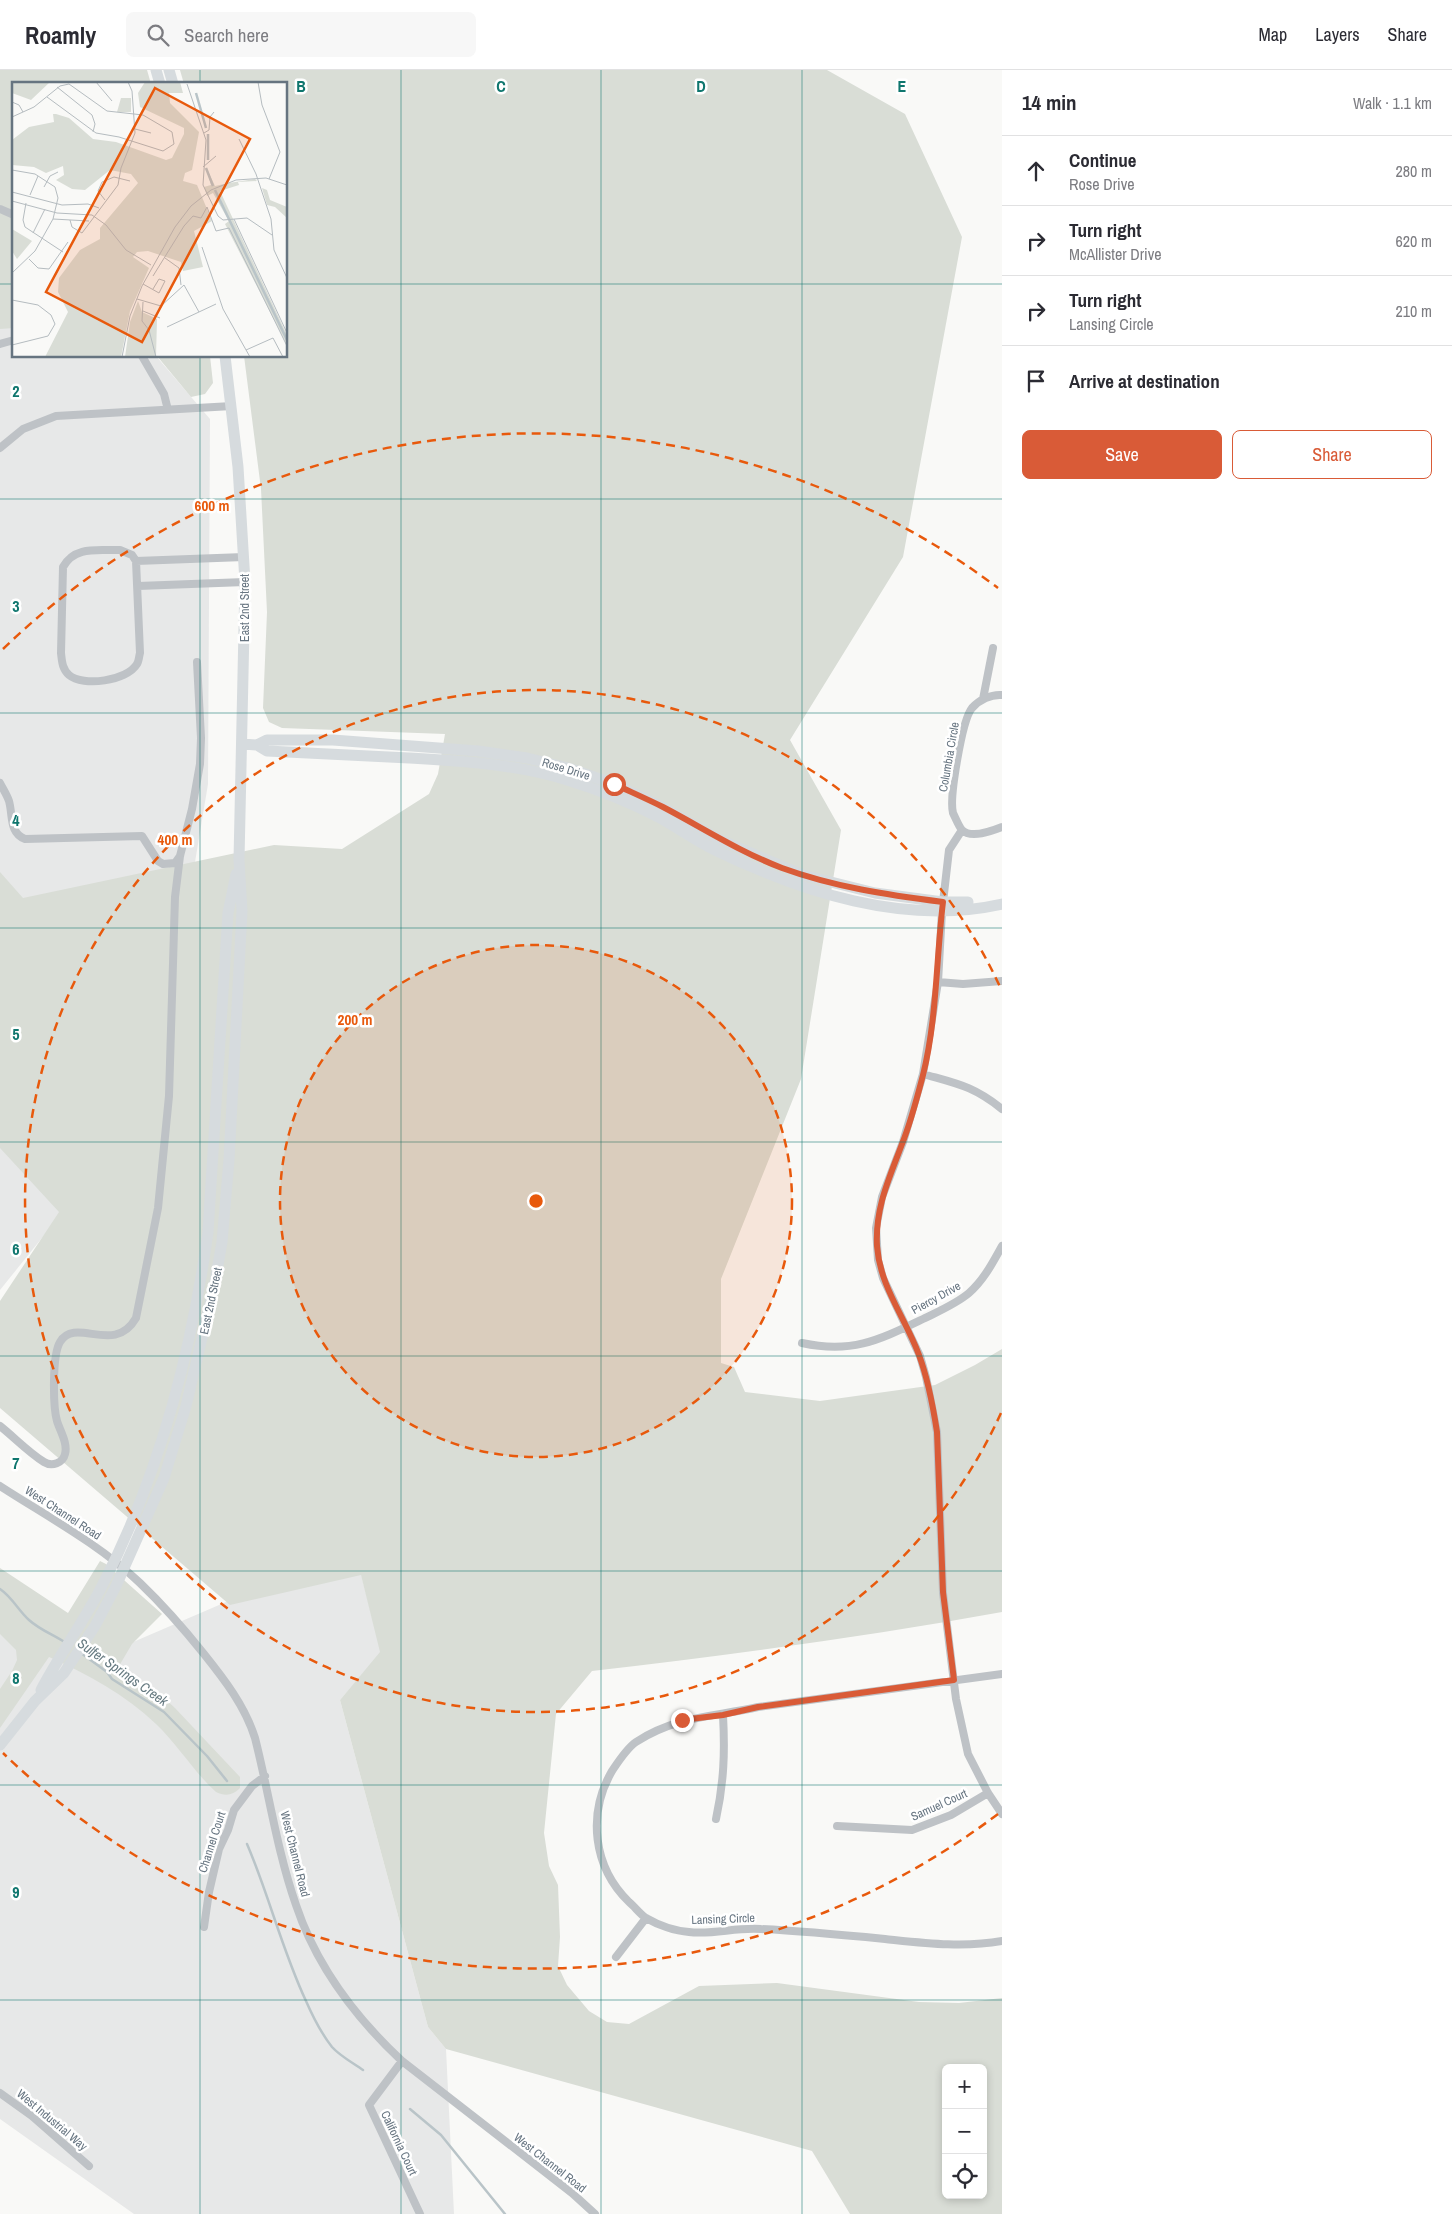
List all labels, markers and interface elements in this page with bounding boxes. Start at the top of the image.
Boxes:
search box [126,12,476,57]
text: Roamly [25,19,96,51]
icon: search [144,21,172,49]
text: Search here [184,22,269,48]
text: Map [1259,22,1287,47]
text: Layers [1315,22,1360,47]
text: Share [1388,22,1427,47]
text: B [296,75,306,97]
text: C [496,75,506,97]
text: D [696,75,706,97]
text: E [898,75,907,97]
inset map [12,82,288,358]
text: 14 min [1022,88,1077,117]
text: Walk · 1.1 km [1353,92,1432,114]
text: Continue [1069,147,1137,173]
icon: ahead [1022,157,1050,185]
text: 280 m [1396,160,1432,182]
text: Rose Drive [1069,173,1135,195]
text: Turn right [1069,217,1141,243]
icon: right [1022,227,1050,255]
text: 620 m [1396,230,1432,252]
text: McAllister Drive [1069,243,1162,265]
text: Turn right [1069,287,1141,313]
icon: right [1022,297,1050,325]
text: 210 m [1396,300,1432,322]
text: Lansing Circle [1069,313,1154,335]
icon: arrive [1022,367,1050,395]
text: Arrive at destination [1069,368,1220,394]
text: 2 [12,380,20,402]
button: Save [1022,430,1222,479]
button: Share [1232,430,1432,479]
text: 600 m [195,495,229,516]
street label: East 2nd Street [237,574,253,642]
text: 3 [12,595,20,617]
street label: Columbia Circle [935,721,963,793]
street label: Rose Drive [540,754,592,784]
route start [603,773,626,796]
text: 4 [12,809,20,831]
text: 400 m [158,829,192,850]
text: 200 m [338,1009,372,1030]
text: 5 [12,1023,20,1045]
centre of rings [527,1192,545,1210]
text: 6 [12,1238,20,1260]
street label: East 2nd Street [196,1266,226,1336]
street label: Piercy Drive [908,1278,964,1318]
text: 7 [12,1452,20,1474]
street label: West Channel Road [22,1482,104,1544]
water label: Sulfer Springs Creek [74,1634,173,1711]
text: 8 [12,1667,20,1689]
route end [671,1709,694,1732]
street label: Samuel Court [908,1785,970,1825]
street label: Channel Court [195,1809,229,1875]
street label: West Channel Road [277,1809,313,1899]
text: 9 [12,1881,20,1903]
street label: Lansing Circle [691,1910,755,1928]
map controls [942,2064,987,2199]
button: + [942,2064,987,2109]
street label: West Industrial Way [13,2086,91,2154]
street label: California Court [377,2108,421,2178]
button: − [942,2109,987,2154]
street label: West Channel Road [510,2130,590,2196]
button: locate [942,2154,987,2199]

